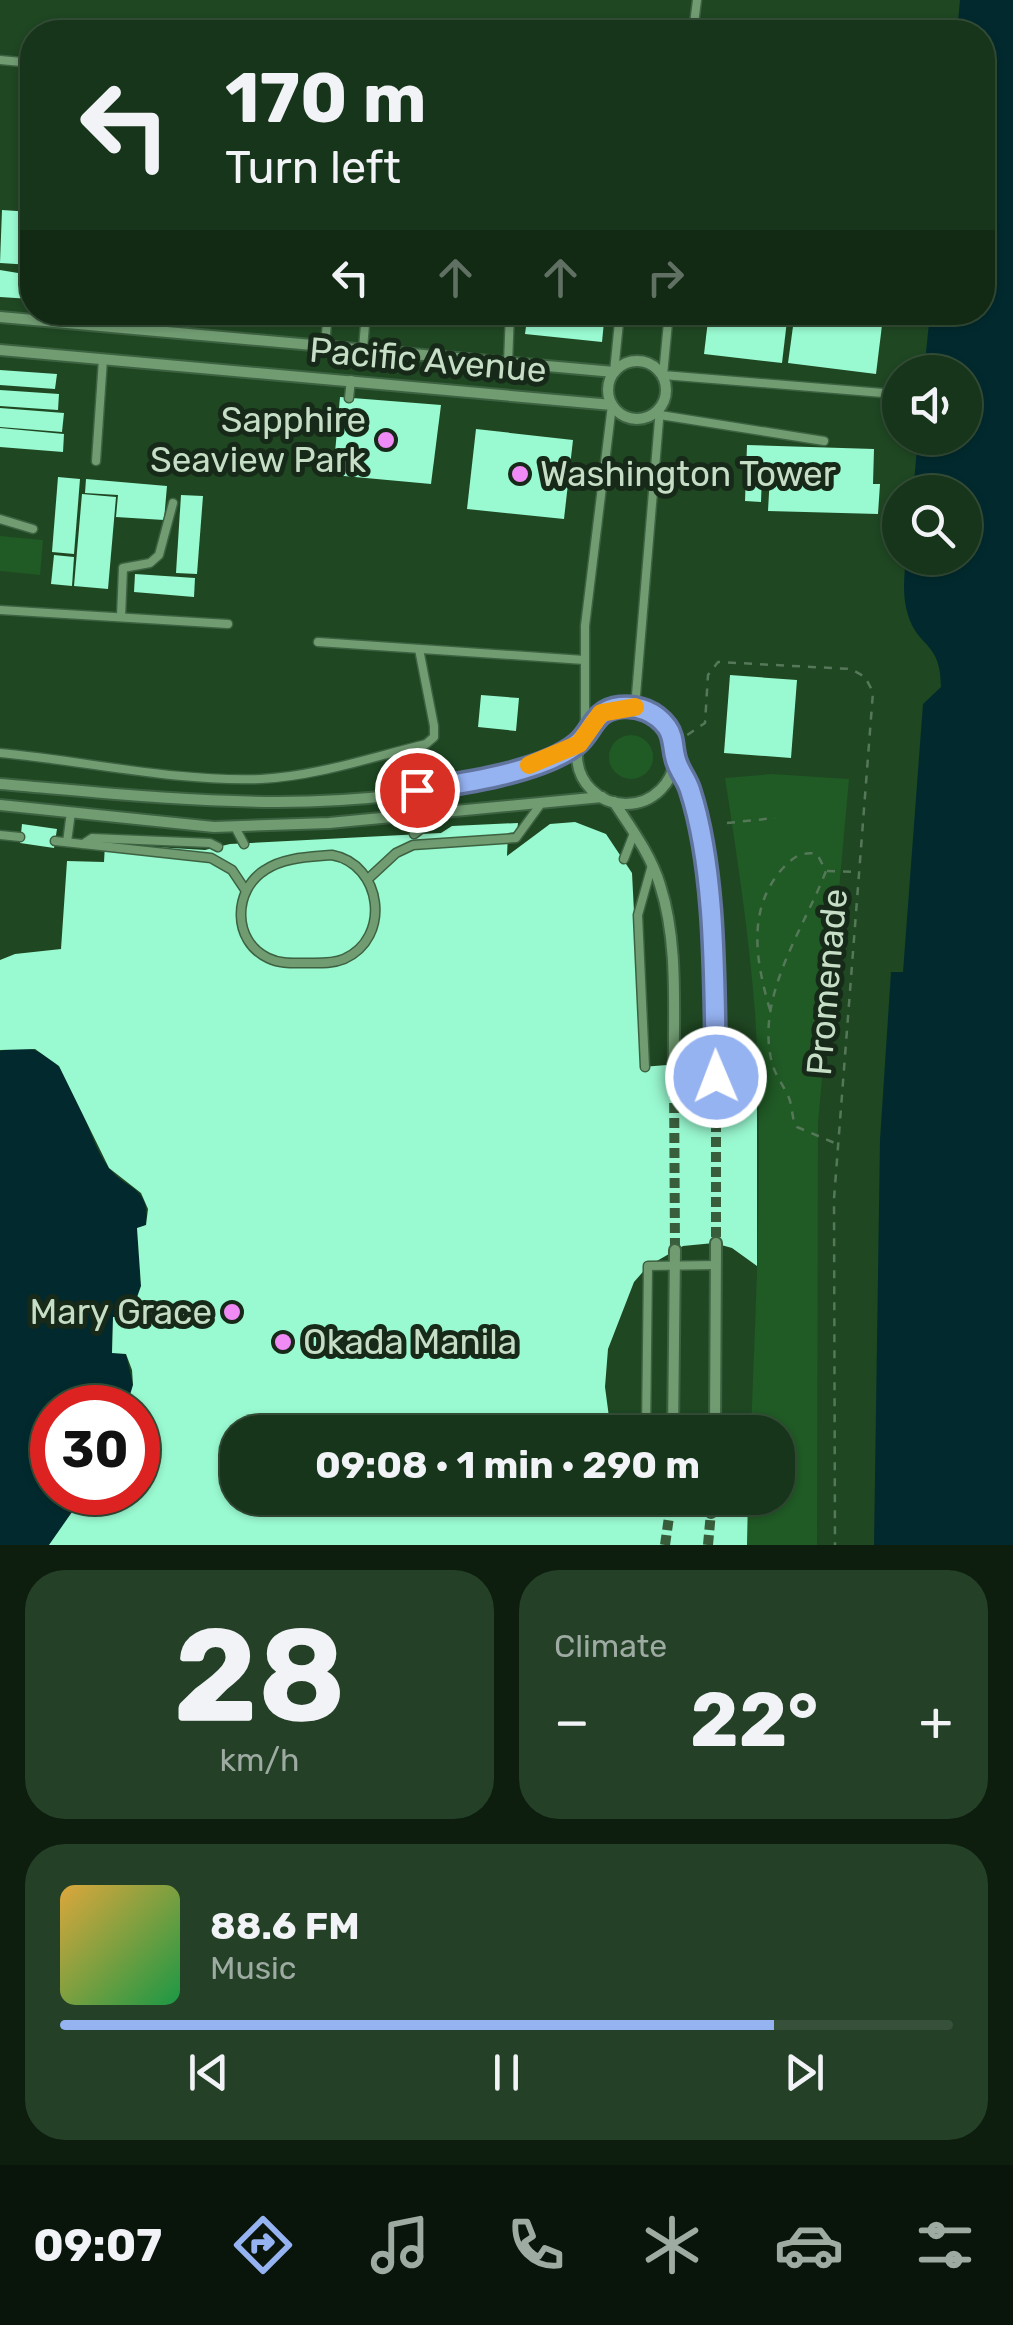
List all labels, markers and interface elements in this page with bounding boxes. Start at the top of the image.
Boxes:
text: 170 m [225,57,427,140]
icon: left [60,60,190,190]
text: Turn left [225,141,401,194]
icon: left [323,250,378,305]
icon: ahead [428,250,483,305]
icon: ahead [533,250,588,305]
icon: right [638,250,693,305]
street label: Pacific Avenue [308,329,548,391]
map controls [882,355,982,575]
button: sound [882,355,982,455]
place label: Sapphire Seaview Park [150,399,366,481]
marker: Sapphire Seaview Park [375,429,397,451]
place label: Washington Tower [540,453,836,495]
marker: Washington Tower [509,463,531,485]
button: search [882,475,982,575]
pin [375,748,460,833]
icon: arrive [390,763,445,818]
street label: Promenade [798,887,856,1077]
position arrow [664,1025,768,1129]
place label: Mary Grace [30,1291,212,1333]
marker: Mary Grace [221,1301,243,1323]
place label: Okada Manila [303,1321,517,1363]
marker: Okada Manila [272,1331,294,1353]
speed limit sign: 30 [30,1385,160,1515]
text: 09:08 · 1 min · 290 m [315,1442,700,1488]
text: 28 [173,1598,346,1753]
text: Climate [554,1627,667,1665]
text: 22° [690,1676,818,1765]
text: − [554,1689,590,1754]
text: + [919,1689,953,1754]
text: km/h [220,1741,299,1779]
text: 88.6 FM [210,1903,360,1949]
text: Music [210,1949,296,1987]
icon: previous [181,2045,236,2100]
icon: pause [479,2045,534,2100]
icon: next [777,2045,832,2100]
icon: directions [228,2210,298,2280]
icon: music [365,2210,435,2280]
icon: phone [501,2210,571,2280]
icon: climate [637,2210,707,2280]
icon: car [774,2210,844,2280]
icon: filters [910,2210,980,2280]
text: 09:07 [33,2219,162,2272]

